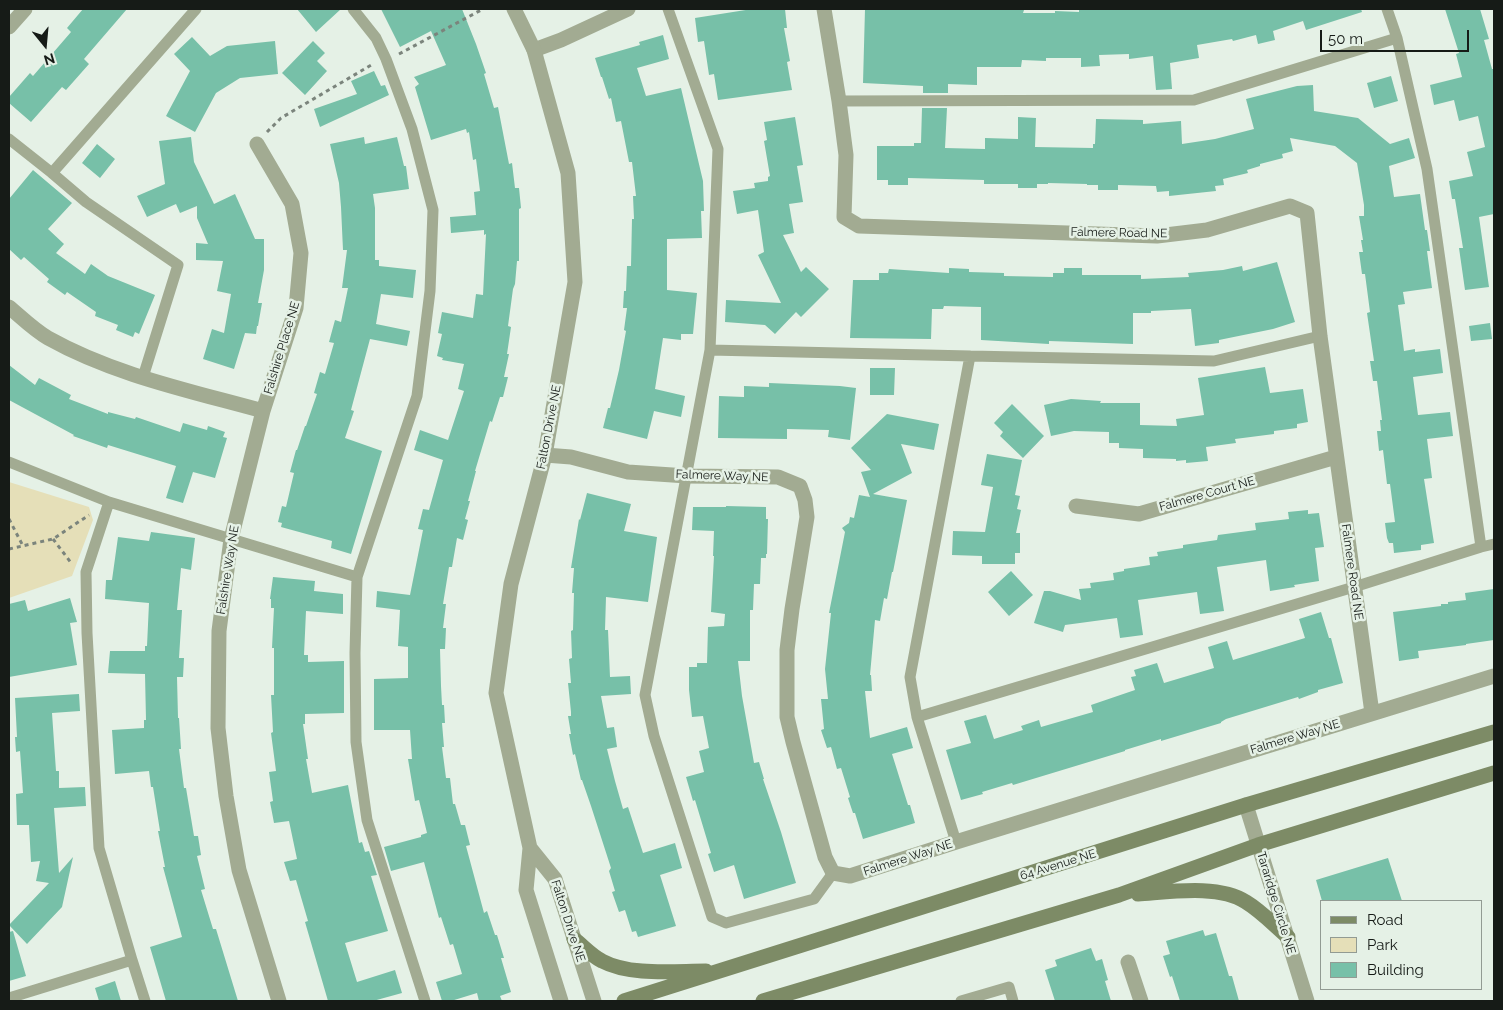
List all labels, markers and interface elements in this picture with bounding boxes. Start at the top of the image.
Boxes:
north arrow [20,20,70,70]
scale bar [1323,20,1472,52]
text: 50 m [1328,30,1363,48]
text: N [42,50,57,69]
street label: Falmere Road NE [1071,225,1167,241]
street label: Falshire Place NE [261,300,303,396]
street label: Falton Drive NE [534,384,564,470]
street label: Falmere Way NE [675,467,769,485]
street label: Falmere Court NE [1158,473,1256,515]
street label: Falmere Road NE [1338,523,1366,621]
street label: Falshire Way NE [214,524,242,616]
street label: Falmere Way NE [1249,717,1341,757]
street label: Falmere Way NE [862,837,954,879]
street label: 64 Avenue NE [1018,847,1098,883]
street label: Tararidge Circle NE [1254,850,1298,956]
street label: Falton Drive NE [548,878,588,964]
legend [1320,900,1483,990]
text: Road [1367,911,1403,929]
text: Park [1367,936,1398,954]
text: Building [1367,961,1424,979]

